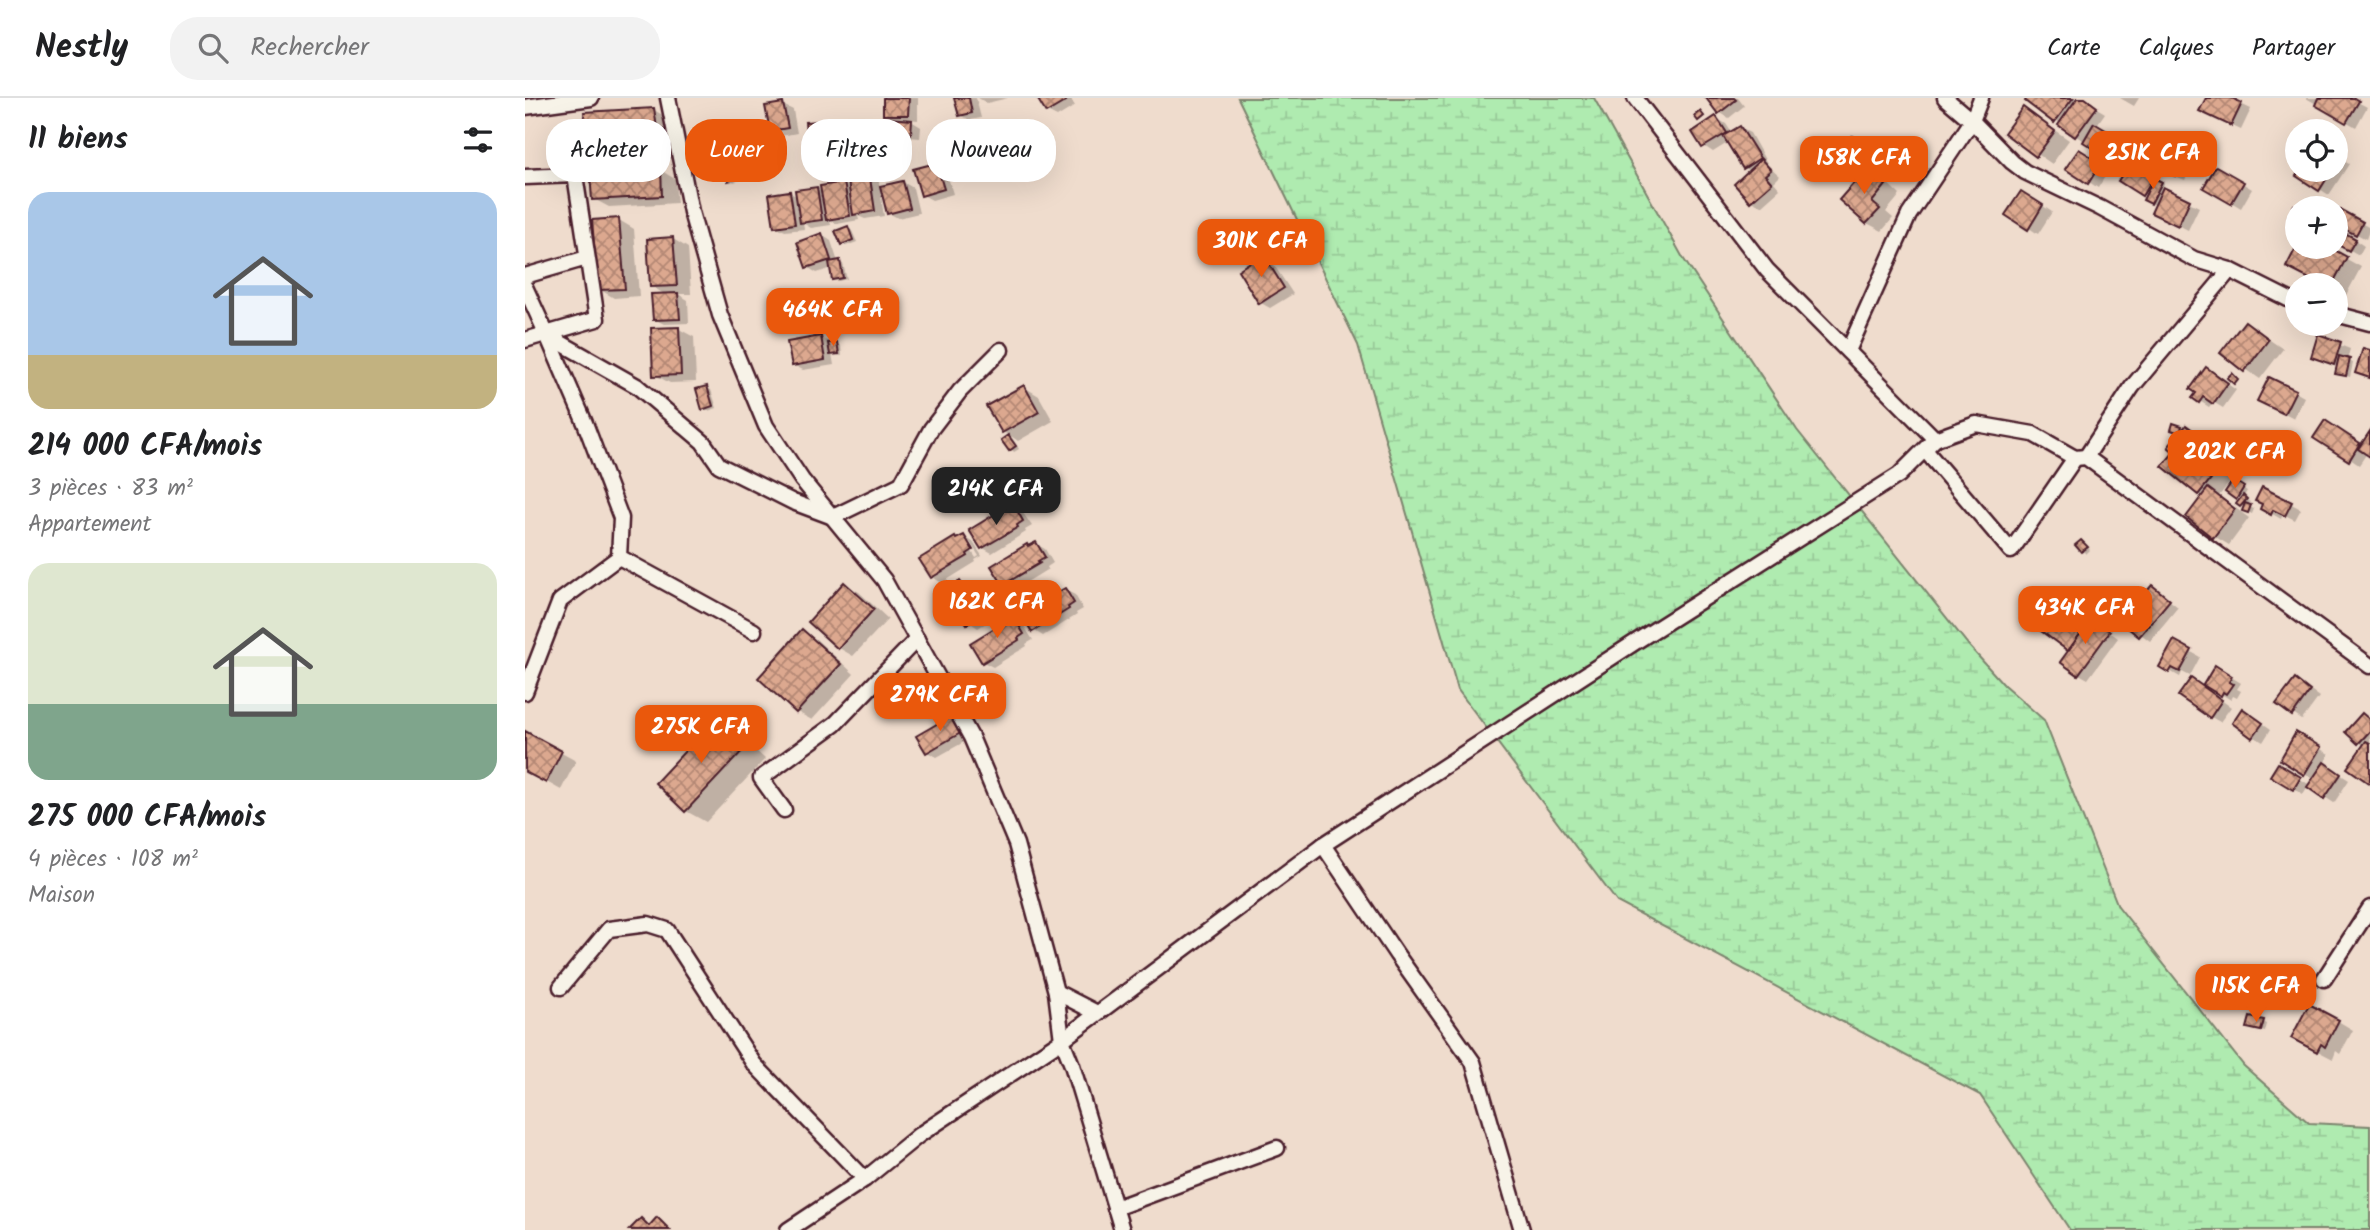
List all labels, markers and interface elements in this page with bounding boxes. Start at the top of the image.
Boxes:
search box [170,17,660,80]
text: Nestly [35,22,128,75]
text: Rechercher [250,27,369,69]
icon: search [194,29,232,67]
text: Carte [2047,29,2101,68]
text: Calques [2139,29,2214,68]
text: Partager [2252,29,2335,68]
text: 11 biens [28,116,128,164]
chip: Acheter [546,119,671,182]
chip: Louer [685,119,787,182]
chip: Filtres [801,119,912,182]
chip: Nouveau [926,119,1056,182]
map controls [2285,119,2348,336]
button: locate [2285,119,2348,182]
icon: filters [459,121,497,159]
pin: 251K CFA [2081,132,2225,191]
pin: 158K CFA [1792,136,1936,196]
text: 251K CFA [2105,136,2201,172]
text: 158K CFA [1816,141,1912,177]
button: + [2285,196,2348,259]
pin: 301K CFA [1189,220,1333,279]
text: 301K CFA [1213,224,1309,260]
icon: home [200,238,326,364]
button: − [2285,273,2348,336]
pin: 464K CFA [761,288,905,348]
text: 464K CFA [782,293,884,329]
text: 214 000 CFA/mois [28,423,262,471]
pin: 202K CFA [2163,430,2307,490]
text: 202K CFA [2184,435,2286,471]
pin: 214K CFA [924,468,1068,527]
text: 3 pièces · 83 m² [28,471,193,507]
text: 214K CFA [948,472,1044,508]
text: Appartement [28,507,151,543]
pin: 162K CFA [925,580,1069,640]
text: 162K CFA [949,585,1045,621]
pin: 434K CFA [2013,587,2157,646]
text: 434K CFA [2034,591,2136,627]
icon: home [200,609,326,735]
pin: 279K CFA [868,674,1012,733]
text: 279K CFA [890,678,990,714]
pin: 275K CFA [629,706,773,765]
text: 275K CFA [651,710,751,746]
text: 275 000 CFA/mois [28,794,266,842]
text: 4 pièces · 108 m² [28,842,198,878]
text: Maison [28,878,95,914]
pin: 115K CFA [2184,964,2328,1024]
text: 115K CFA [2211,969,2301,1005]

